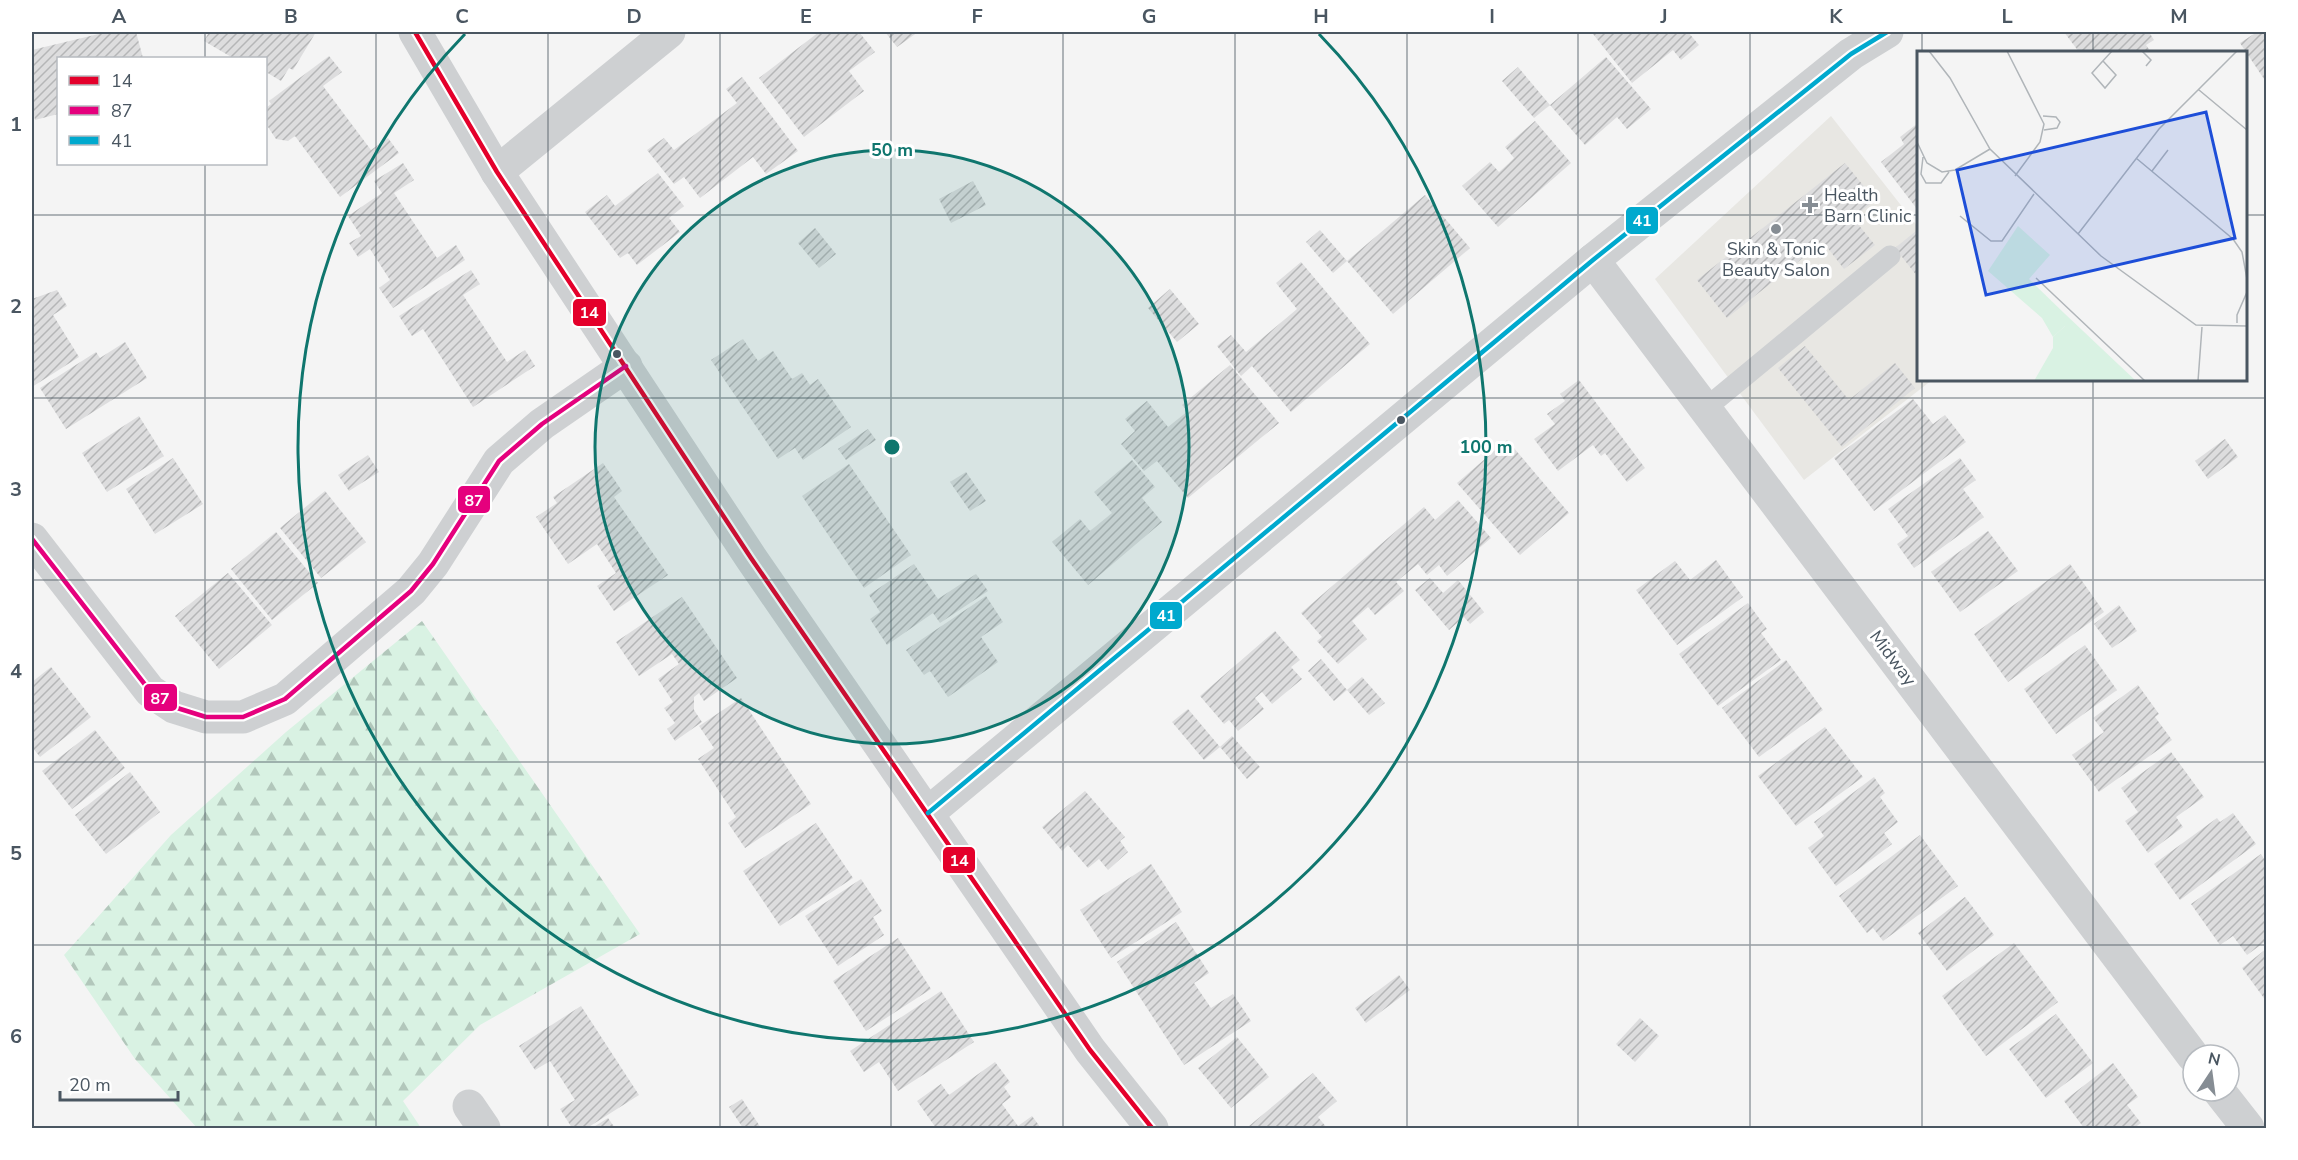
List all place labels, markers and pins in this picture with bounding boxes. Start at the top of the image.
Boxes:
place label: Health Barn Clinic [1824,183,1911,228]
marker: Health Barn Clinic [1801,196,1819,214]
marker: Skin & Tonic Beauty Salon [1769,222,1783,236]
place label: Skin & Tonic Beauty Salon [1722,237,1830,282]
unlabelled marker [611,348,623,360]
unlabelled marker [1395,414,1407,426]
centre of rings [882,437,902,457]

